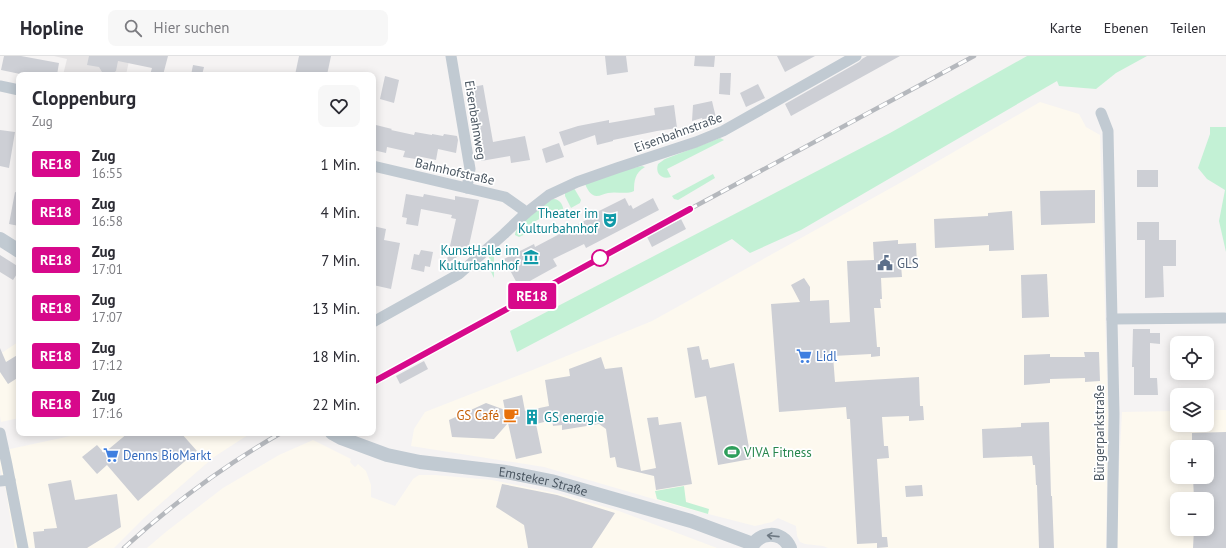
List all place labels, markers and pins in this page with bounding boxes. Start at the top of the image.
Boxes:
place label: Theater im Kulturbahnhof [518,205,599,237]
theatre icon: Theater im Kulturbahnhof [601,211,619,229]
place label: KunstHalle im Kulturbahnhof [439,242,520,274]
museum icon: KunstHalle im Kulturbahnhof [522,248,540,266]
unlabelled marker [591,249,609,267]
public building icon: GLS [876,254,894,272]
place label: GLS [897,255,919,272]
supermarket icon: Lidl [795,347,813,365]
place label: Lidl [816,348,837,365]
cafe icon: GS Café [502,406,520,424]
place label: GS Café [456,407,499,424]
building icon: GS energie [523,408,541,426]
place label: GS energie [544,409,604,426]
sports icon: VIVA Fitness [723,443,741,461]
place label: VIVA Fitness [743,444,812,461]
supermarket icon: Denns BioMarkt [102,446,120,464]
place label: Denns BioMarkt [123,447,212,464]

